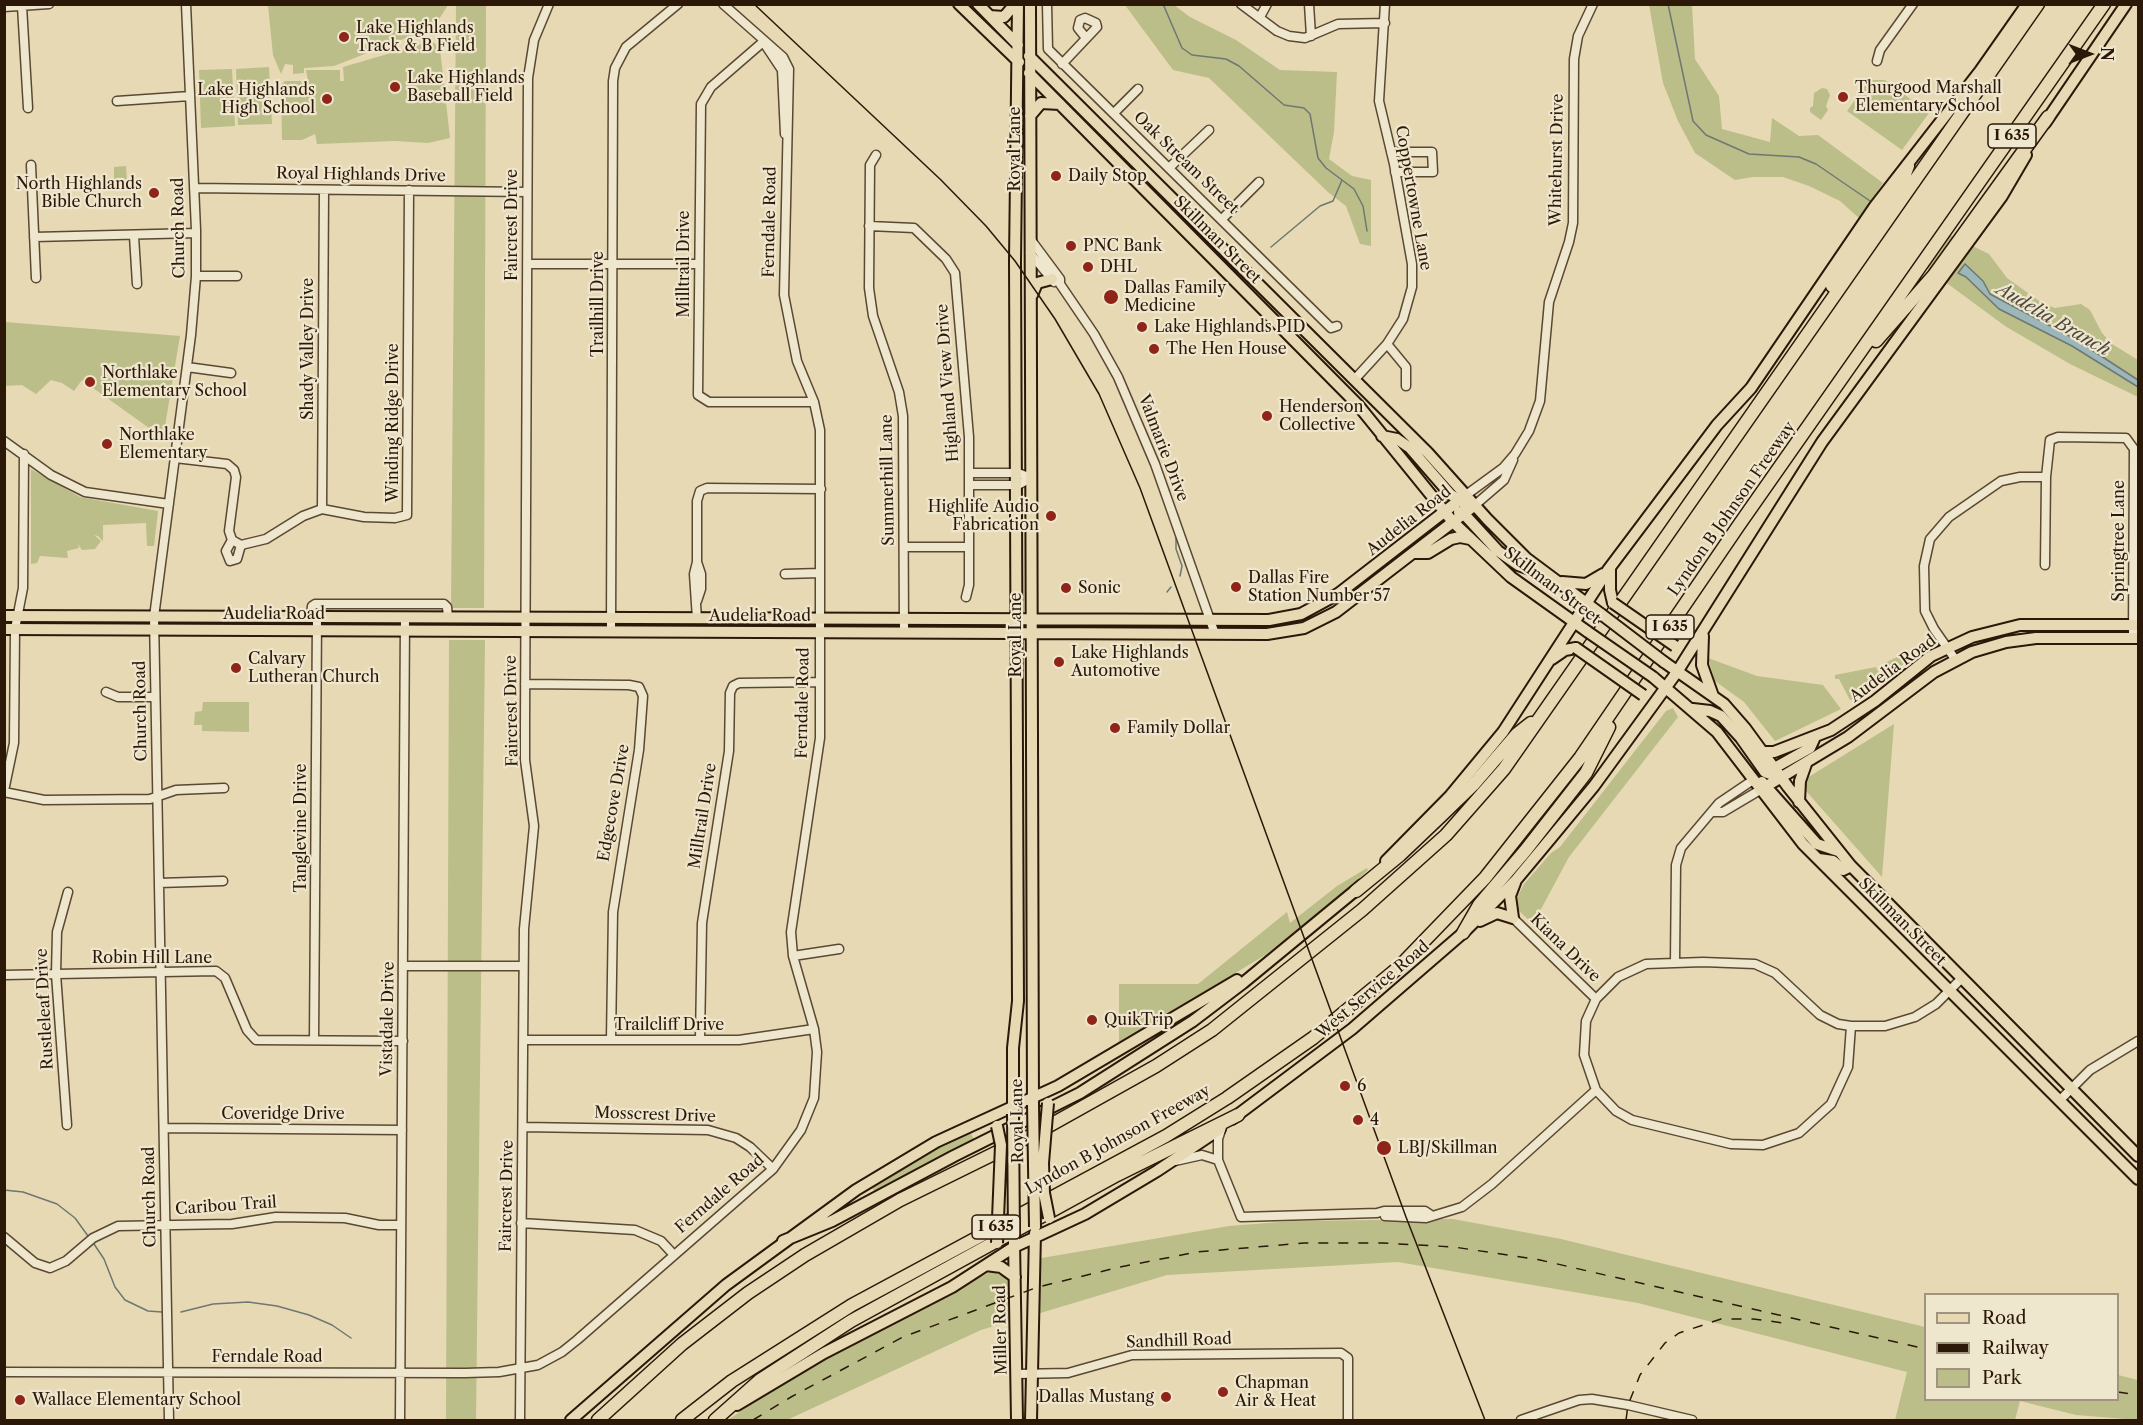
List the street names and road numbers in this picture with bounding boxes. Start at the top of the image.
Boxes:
street label: Whitehurst Drive [1546,94,1568,226]
street label: Royal Lane [1005,107,1025,191]
street label: Oak Stream Street [1129,108,1243,218]
street label: Coppertowne Lane [1391,124,1435,272]
road number: I 635 [1988,124,2036,148]
street label: Royal Highlands Drive [276,164,446,186]
street label: Ferndale Road [759,166,781,278]
street label: Faircrest Drive [502,169,522,281]
street label: Church Road [169,177,189,279]
street label: Skillman Street [1169,192,1265,288]
street label: Milltrail Drive [674,211,694,317]
street label: Trailhill Drive [588,251,608,357]
street label: Shady Valley Drive [298,278,318,420]
street label: Highland View Drive [933,303,963,463]
street label: Winding Ridge Drive [383,343,403,503]
street label: Valmarie Drive [1134,392,1192,504]
street label: Summerhill Lane [877,414,899,546]
street label: Lyndon B Johnson Freeway [1664,418,1800,600]
street label: Springtree Lane [2109,480,2129,602]
street label: Audelia Road [1363,482,1455,560]
street label: Skillman Street [1500,543,1604,629]
street label: Royal Lane [1006,593,1026,677]
street label: Audelia Road [223,604,325,624]
street label: Audelia Road [709,606,811,626]
road number: I 635 [1646,615,1694,639]
street label: Audelia Road [1846,631,1940,707]
street label: Ferndale Road [792,647,814,759]
street label: Faircrest Drive [501,655,523,767]
street label: Church Road [131,660,151,762]
street label: Edgecove Drive [594,743,634,863]
street label: Milltrail Drive [685,762,721,870]
street label: Tanglevine Drive [291,763,311,893]
street label: Skillman Street [1854,874,1950,970]
street label: Kiana Drive [1526,910,1604,986]
street label: West Service Road [1312,937,1434,1043]
street label: Rustleleaf Drive [32,948,58,1070]
street label: Robin Hill Lane [92,948,212,968]
street label: Vistadale Drive [377,961,399,1077]
street label: Trailcliff Drive [614,1015,724,1035]
street label: Royal Lane [1008,1078,1028,1164]
street label: Lyndon B Johnson Freeway [1022,1081,1214,1199]
street label: Mosscrest Drive [594,1103,716,1127]
street label: Coveridge Drive [221,1104,345,1124]
street label: Faircrest Drive [496,1140,518,1252]
street label: Church Road [140,1146,160,1248]
street label: Ferndale Road [672,1150,768,1238]
street label: Caribou Trail [175,1193,277,1219]
road number: I 635 [972,1215,1020,1239]
street label: Miller Road [991,1285,1011,1375]
street label: Sandhill Road [1126,1330,1232,1352]
street label: Ferndale Road [211,1347,323,1367]

